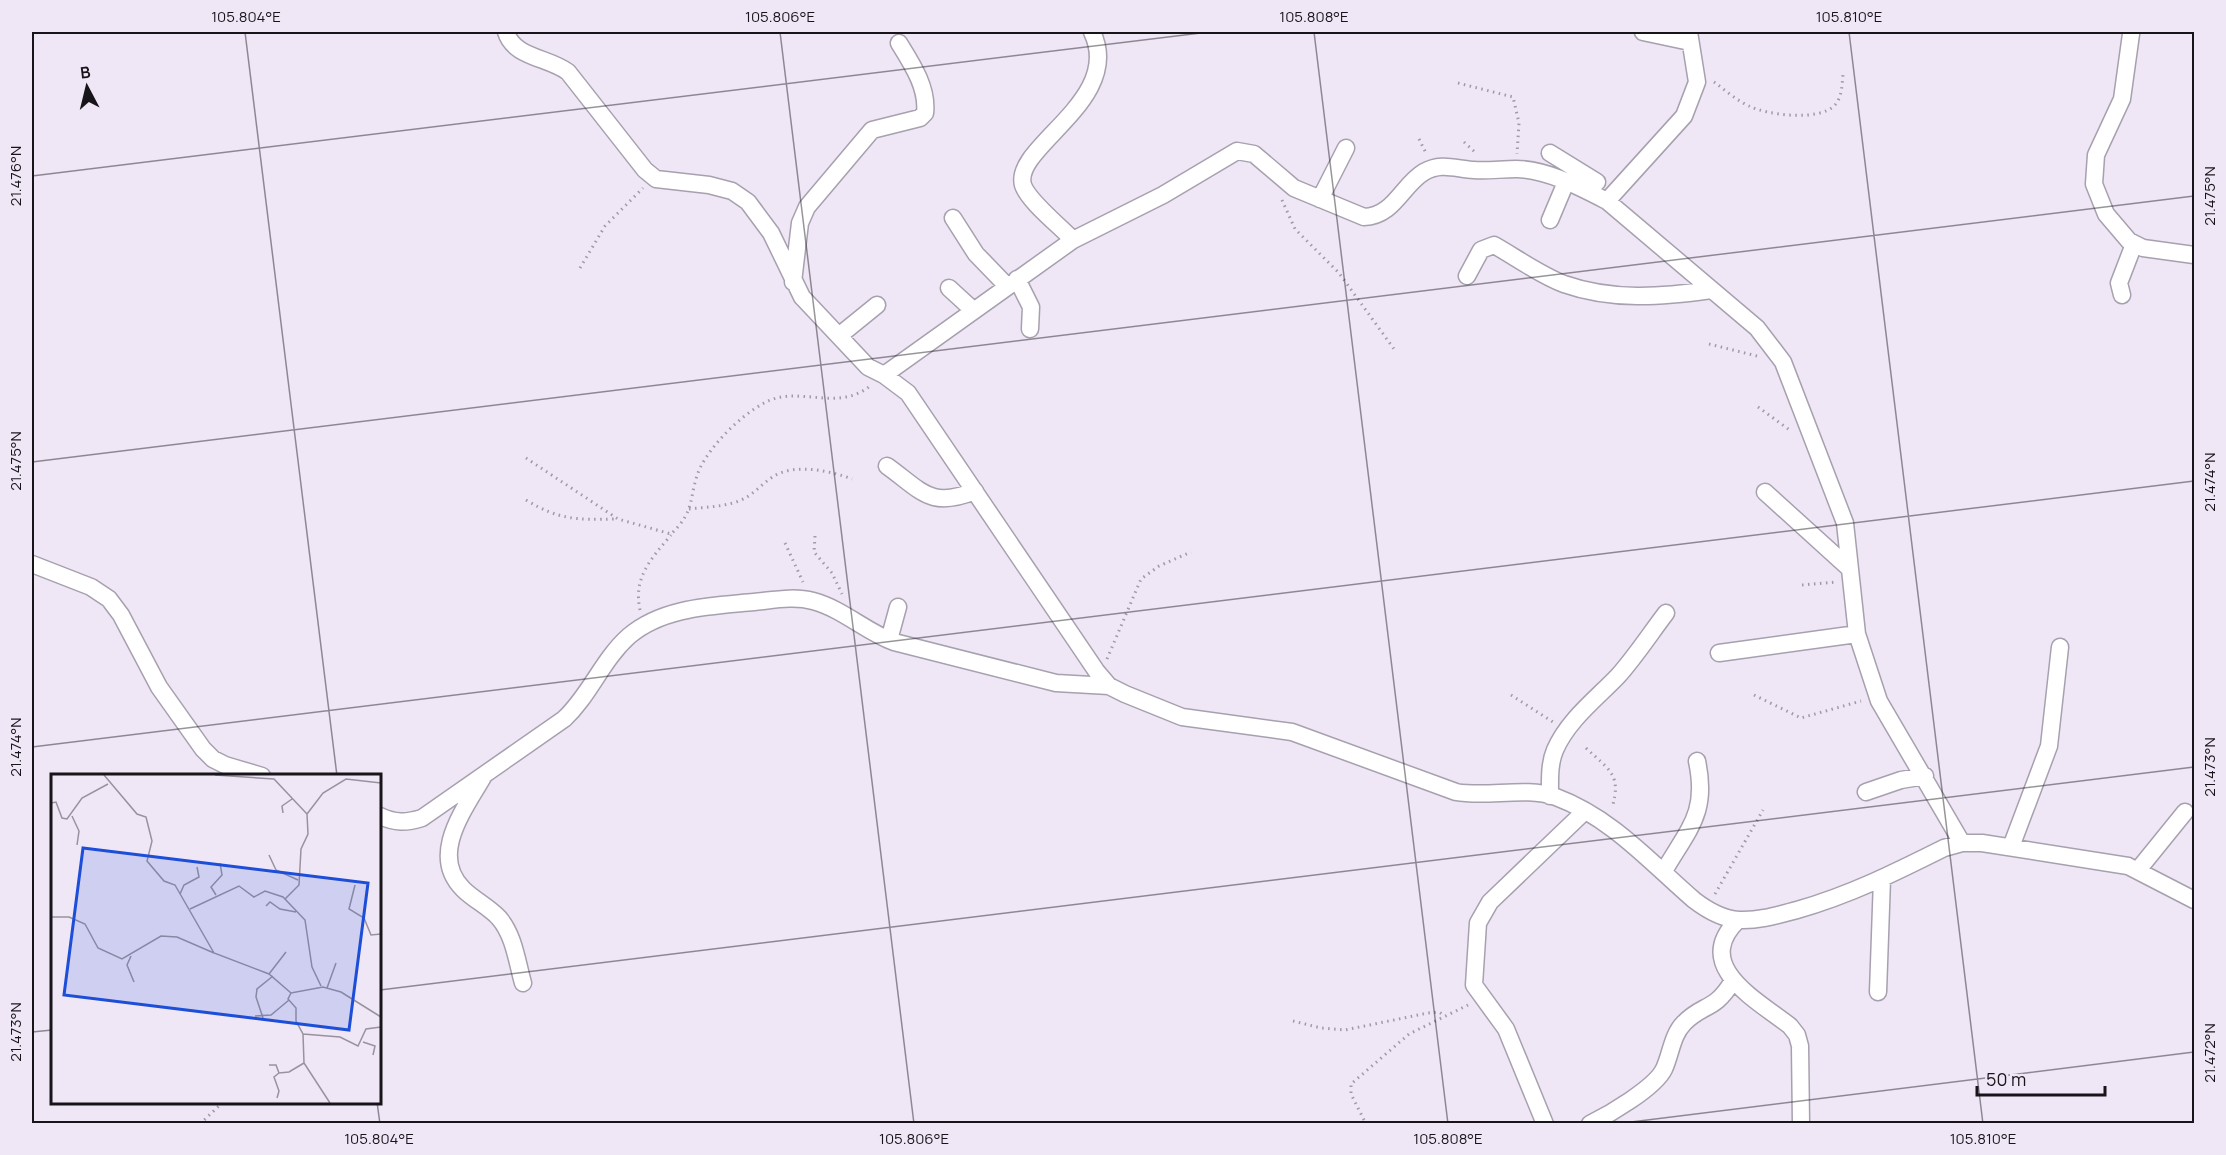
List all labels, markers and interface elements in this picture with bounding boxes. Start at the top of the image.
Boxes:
text: 105.804°E [211,6,281,27]
text: 105.806°E [745,6,815,27]
text: 105.808°E [1279,6,1349,27]
text: 105.810°E [1816,6,1882,27]
north arrow [57,57,117,117]
text: B [79,61,92,84]
text: 21.476°N [5,146,26,206]
text: 21.475°N [2199,166,2220,226]
text: 21.475°N [5,431,26,491]
text: 21.474°N [2199,452,2220,512]
text: 21.474°N [5,717,26,777]
text: 21.473°N [2199,737,2220,797]
inset map [51,774,381,1104]
text: 21.473°N [5,1002,26,1062]
text: 21.472°N [2199,1023,2220,1083]
scale bar [1977,1059,2104,1097]
text: 50 m [1986,1067,2026,1091]
text: 105.804°E [344,1128,414,1149]
text: 105.806°E [879,1128,949,1149]
text: 105.808°E [1413,1128,1483,1149]
text: 105.810°E [1950,1128,2016,1149]

